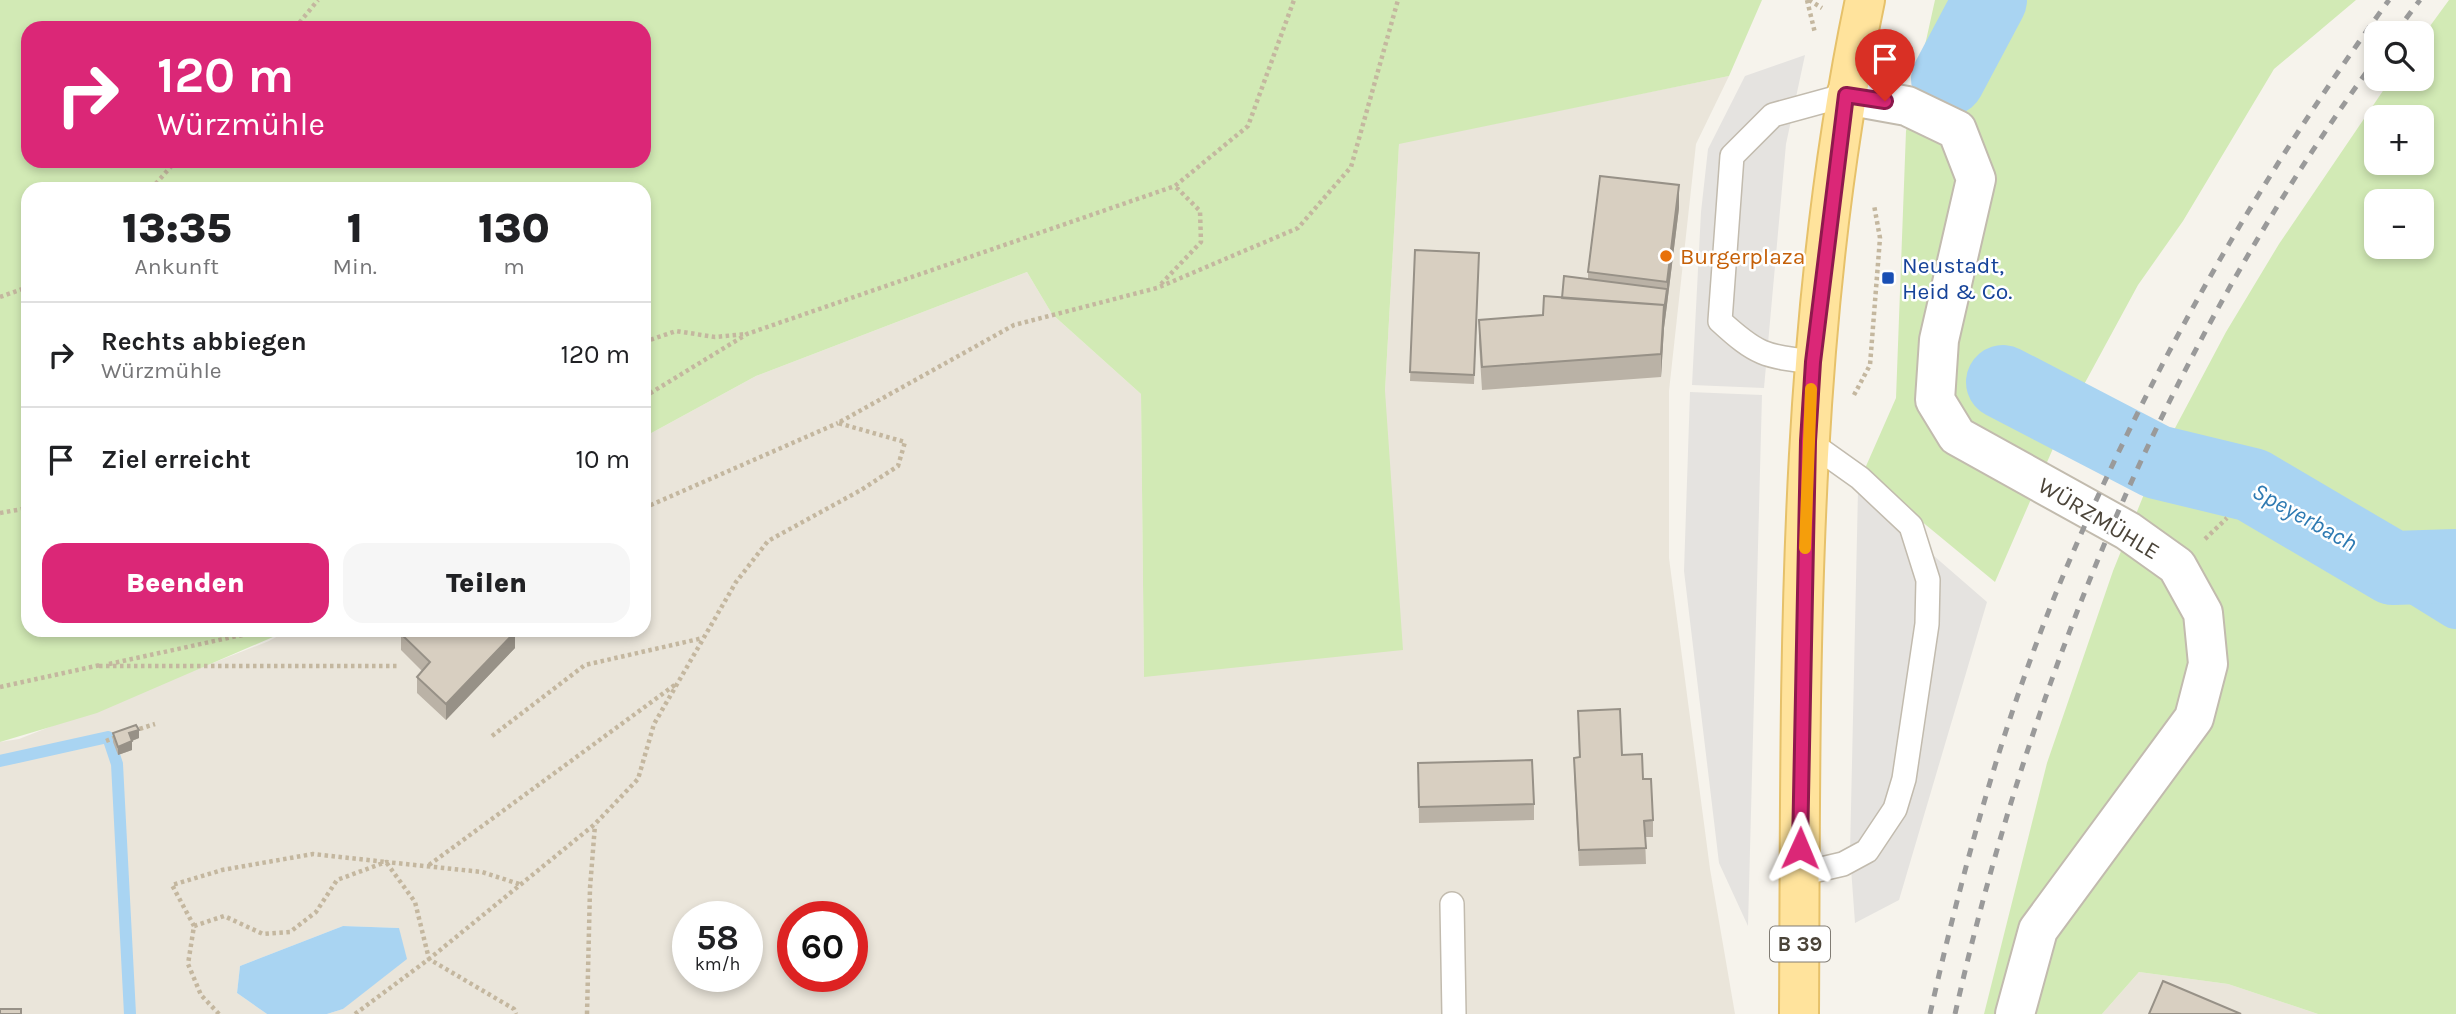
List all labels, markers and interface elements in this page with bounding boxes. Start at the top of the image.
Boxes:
map controls [2364,21,2434,259]
button: search [2364,21,2434,91]
pin [1855,29,1915,101]
icon: arrive [1866,40,1904,78]
text: 120 m [157,47,294,104]
icon: right [42,49,133,140]
button: + [2364,105,2434,175]
text: Würzmühle [157,106,325,143]
button: − [2364,189,2434,259]
text: 13:35 [122,203,232,253]
text: 1 [347,203,363,253]
text: 130 [478,203,550,253]
place label: Burgerplaza [1680,243,1805,270]
marker: Burgerplaza [1658,248,1674,264]
place label: Neustadt, Heid & Co. [1902,252,2012,305]
text: Ankunft [135,253,219,280]
text: Min. [333,253,377,280]
text: m [503,253,525,280]
marker: Neustadt, Heid & Co. [1880,270,1896,286]
text: Rechts abbiegen [101,326,307,357]
icon: right [42,336,80,374]
text: 120 m [560,339,630,370]
text: Würzmühle [101,357,222,384]
icon: arrive [42,441,80,479]
text: Ziel erreicht [101,444,251,475]
text: 10 m [575,444,630,475]
street label: WÜRZMÜHLE [2033,472,2164,565]
water label: Speyerbach [2248,477,2362,557]
button: Beenden [42,543,329,623]
button: Teilen [343,543,630,623]
position arrow [1763,811,1837,885]
speed limit sign: 60 [777,901,868,992]
text: 58 [696,917,739,958]
road number: B 39 [1770,926,1830,962]
text: km/h [695,953,740,975]

